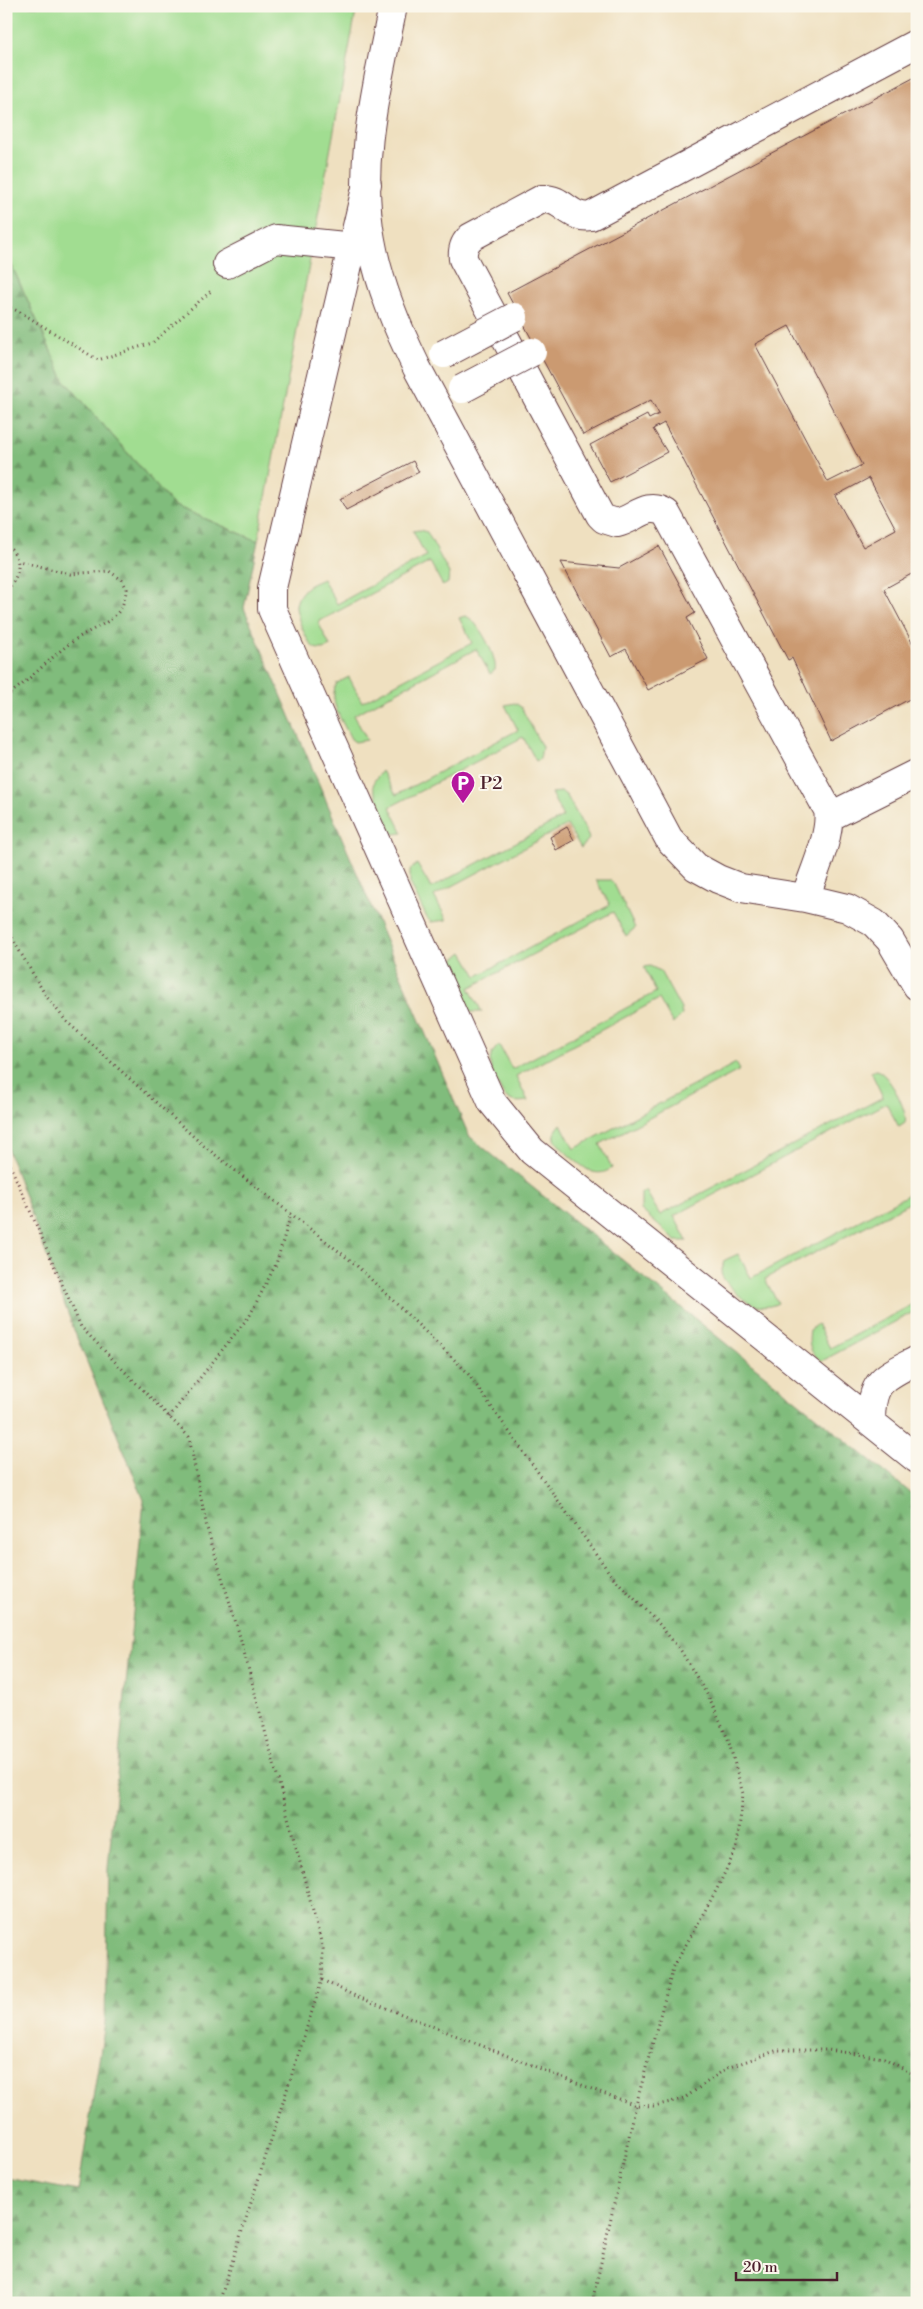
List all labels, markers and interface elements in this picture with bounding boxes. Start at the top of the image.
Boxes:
parking icon: P2 [450,770,476,804]
place label: P2 [480,772,503,795]
scale bar [736,2249,837,2281]
text: 20 m [743,2258,778,2277]

